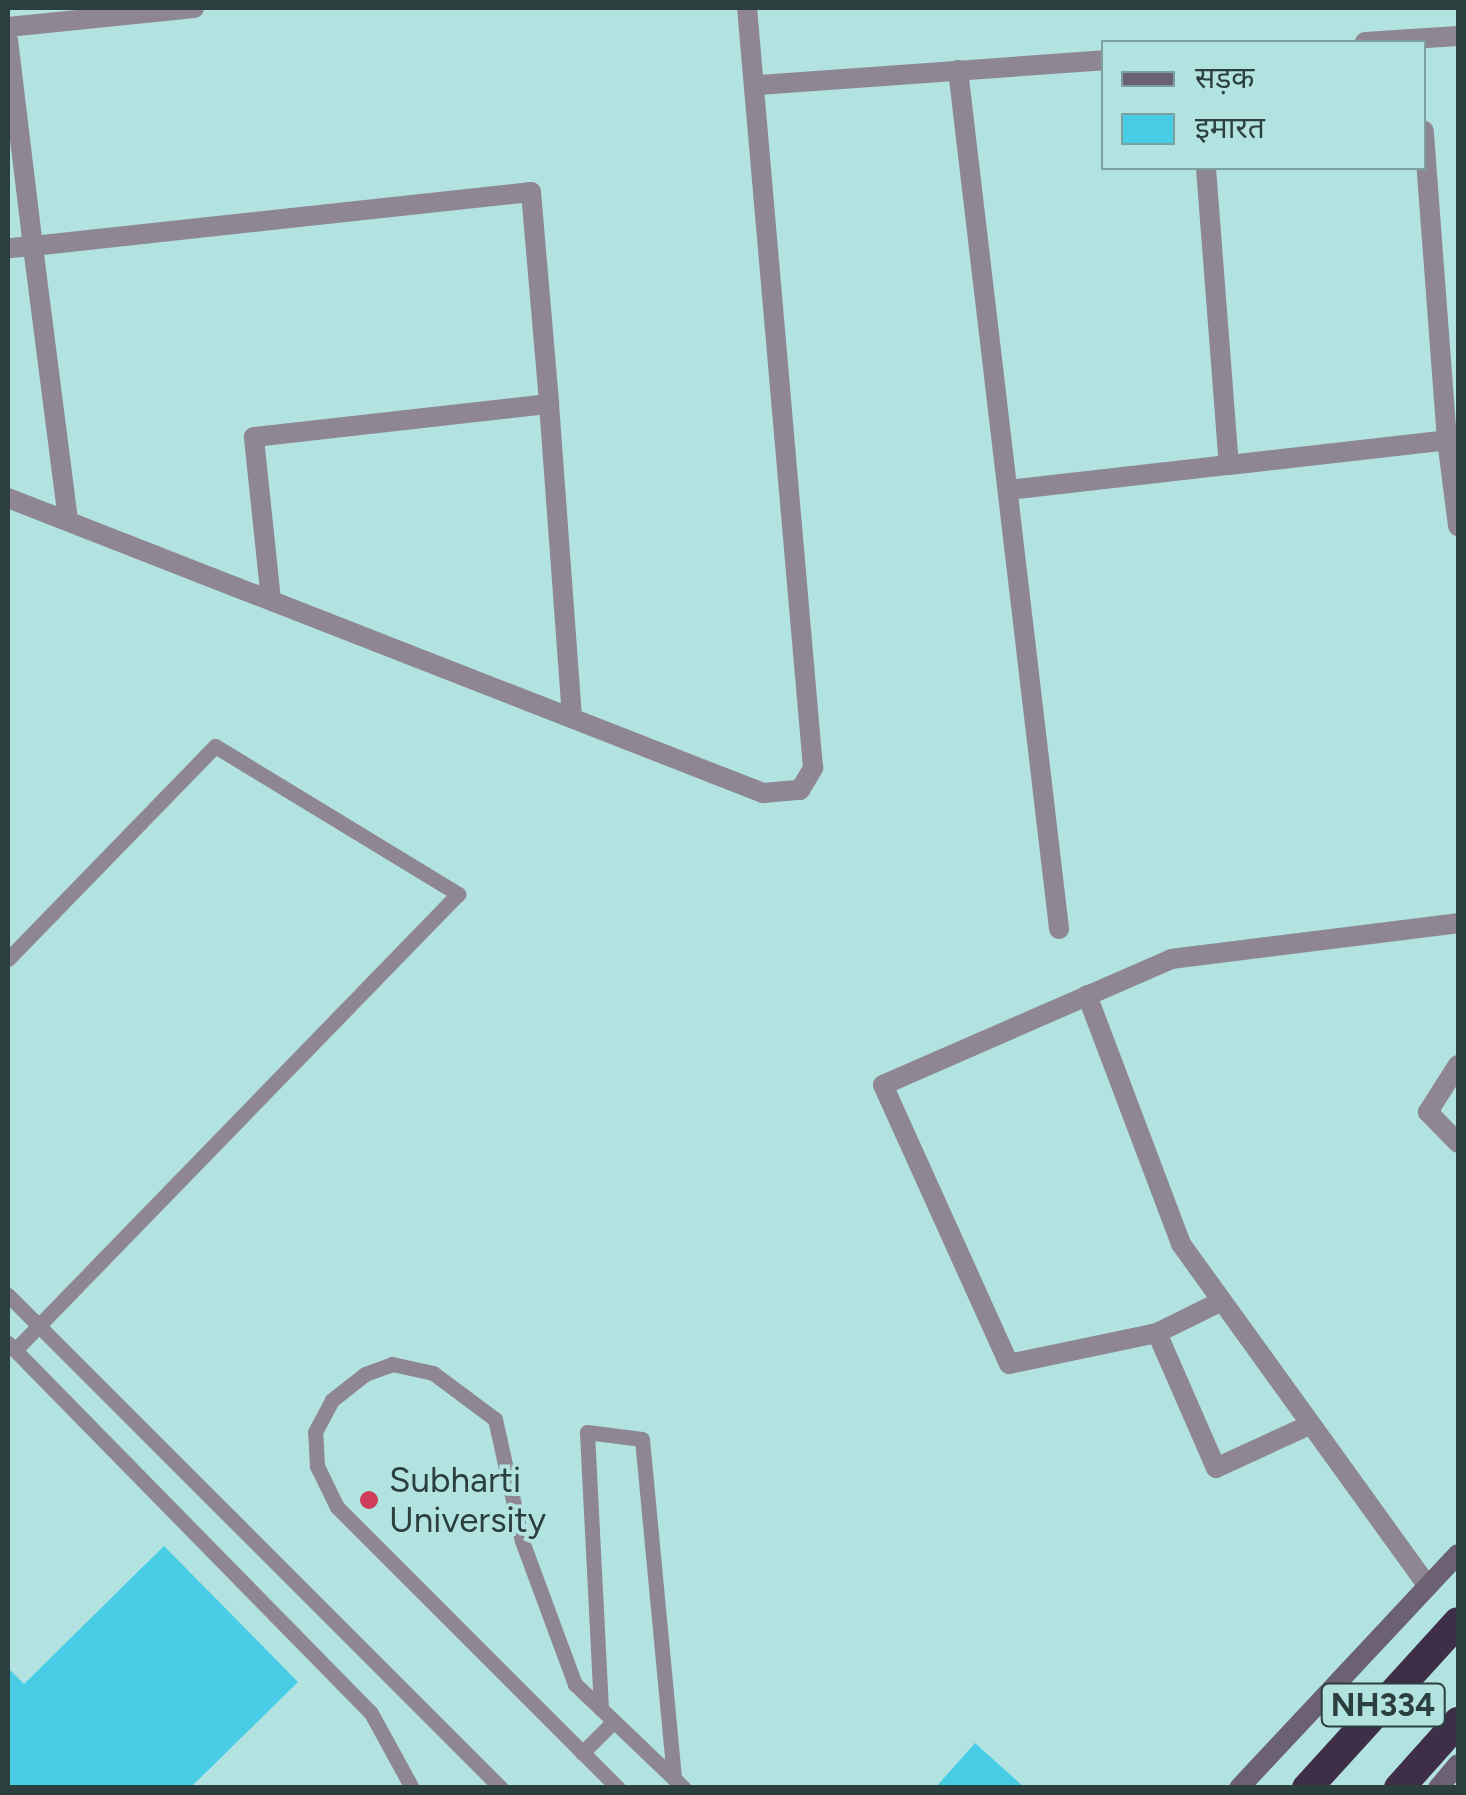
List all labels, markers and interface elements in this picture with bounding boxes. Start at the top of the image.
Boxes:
legend [1101,40,1426,170]
text: सड़क [1195,59,1254,96]
text: इमारत [1195,109,1265,146]
place label: Subharti University [389,1459,546,1541]
marker: Subharti University [358,1489,380,1511]
road number: NH334 [1320,1678,1446,1732]

